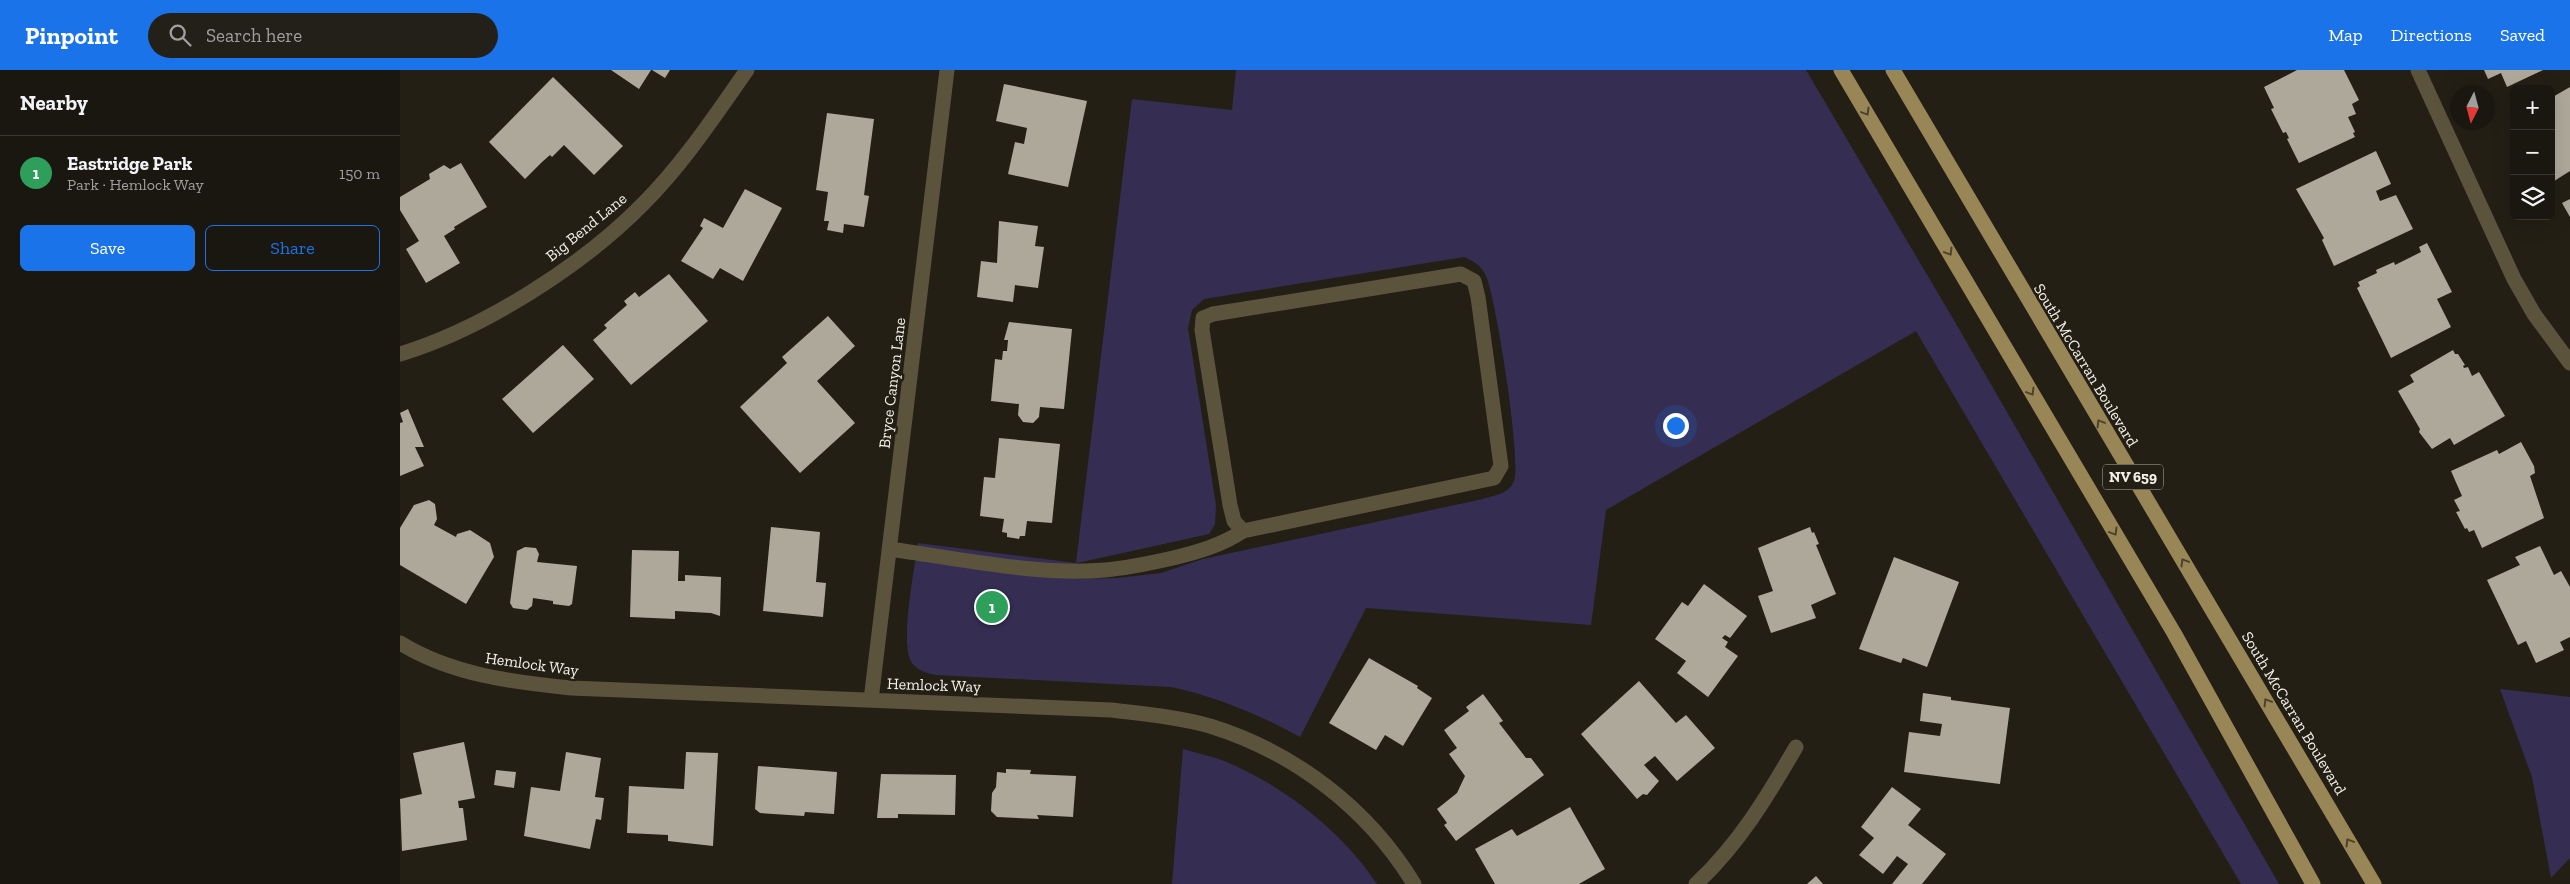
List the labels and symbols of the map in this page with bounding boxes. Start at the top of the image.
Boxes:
north arrow [2450,85,2495,130]
one-way arrow [1860,107,1870,116]
street label: Big Bend Lane [542,189,630,265]
one-way arrow [1942,246,1952,255]
street label: South McCarran Boulevard [2030,280,2142,450]
street label: Bryce Canyon Lane [875,316,909,450]
one-way arrow [2025,386,2035,395]
your location [1663,413,1689,439]
one-way arrow [2097,419,2107,428]
road number: NV 659 [2103,464,2163,490]
one-way arrow [2107,526,2117,535]
one-way arrow [2180,559,2190,568]
pin: 1 [976,588,1008,626]
street label: South McCarran Boulevard [2238,628,2350,798]
street label: Hemlock Way [484,648,581,680]
street label: Hemlock Way [887,674,982,696]
one-way arrow [2263,699,2273,708]
one-way arrow [2346,839,2356,848]

